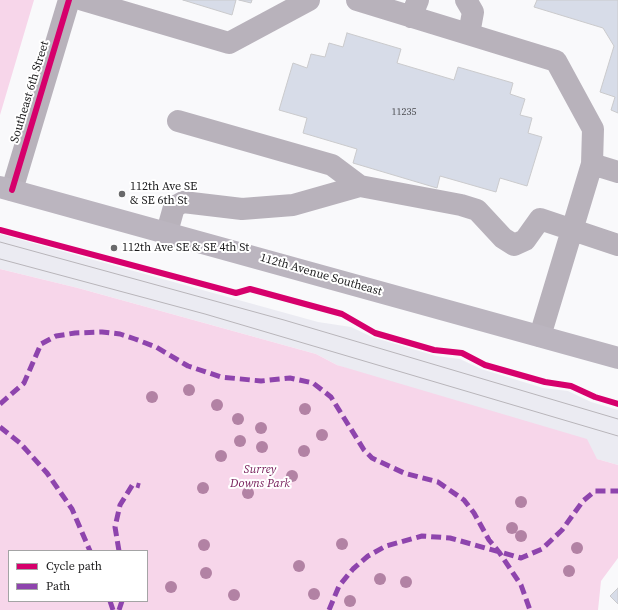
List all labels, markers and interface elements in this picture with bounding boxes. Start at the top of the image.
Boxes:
street label: Southeast 6th Street [8,39,52,145]
house number: 11235 [392,106,416,118]
place label: 112th Ave SE & SE 6th St [130,180,197,208]
marker: 112th Ave SE & SE 6th St [117,189,127,199]
place label: 112th Ave SE & SE 4th St [122,241,249,255]
marker: 112th Ave SE & SE 4th St [109,243,119,253]
street label: 112th Avenue Southeast [258,251,384,299]
park label: Surrey Downs Park [230,463,290,491]
legend [8,550,148,602]
text: Cycle path [46,558,102,574]
text: Path [46,578,70,594]

